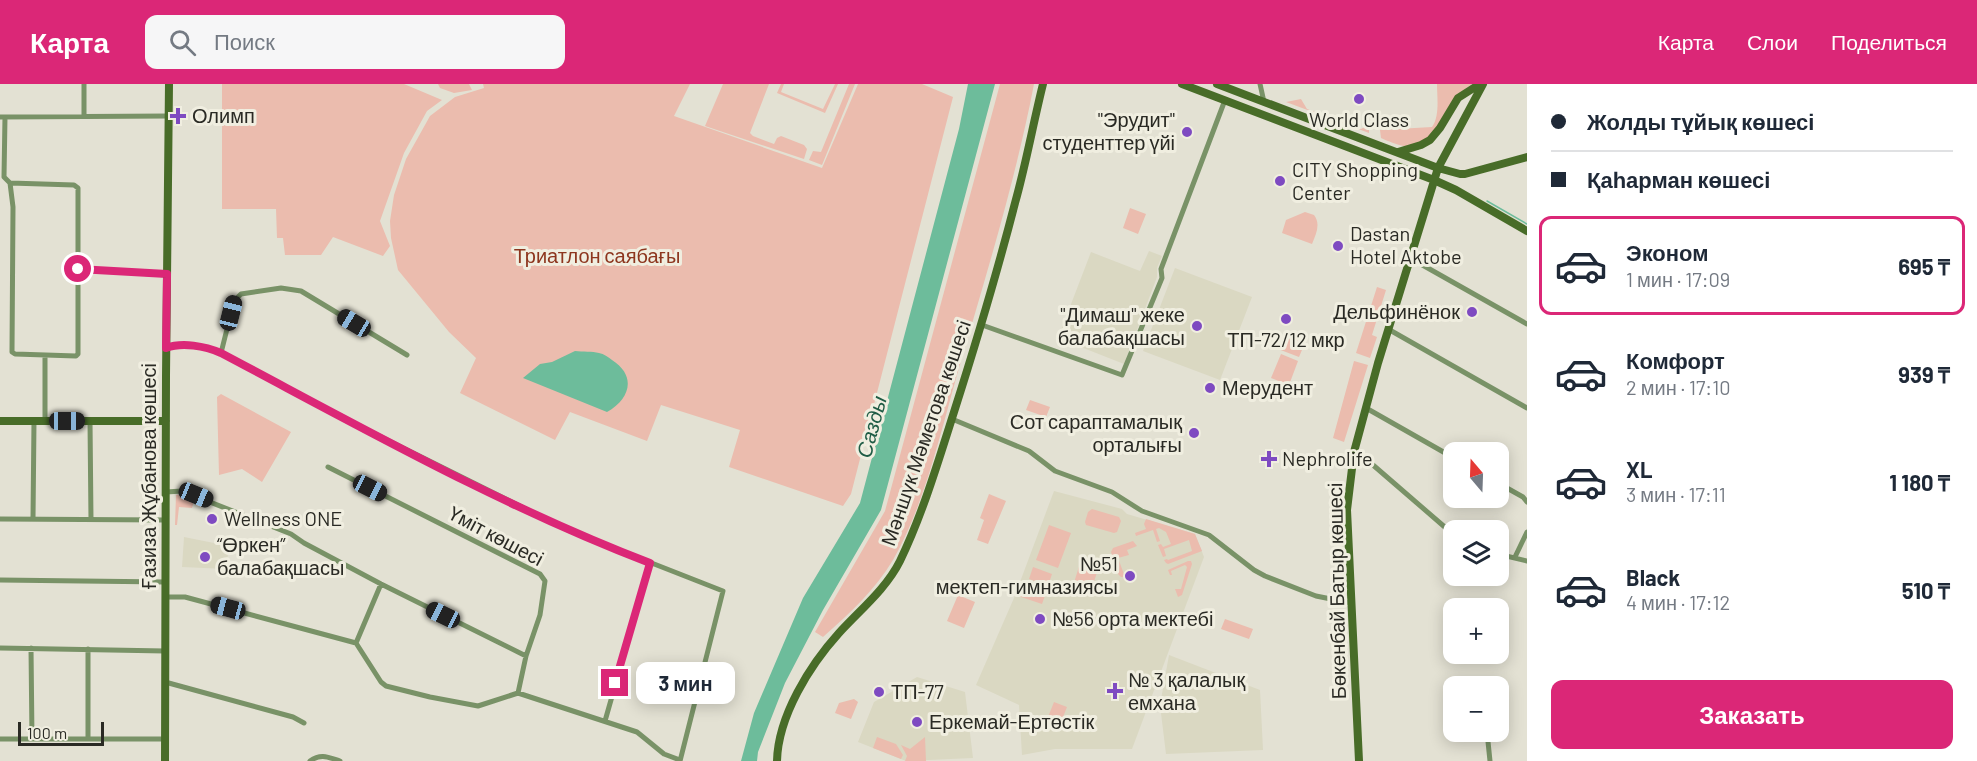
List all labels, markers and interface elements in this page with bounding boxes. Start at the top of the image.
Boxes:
search box [145,15,565,69]
text: Карта [30,25,109,59]
icon: search [166,26,199,59]
text: Поиск [214,28,275,54]
text: Карта [1658,29,1714,54]
text: Слои [1747,29,1798,54]
text: Поделиться [1831,29,1947,54]
marker: World Class [1352,92,1366,106]
place label: Олимп [192,103,255,127]
marker: Олимп [169,107,187,125]
place label: "Эрудит" студенттер үйі [1042,107,1175,154]
place label: World Class [1309,107,1409,131]
text: Жолды тұйық көшесі [1587,108,1814,134]
marker: "Эрудит" студенттер үйі [1180,125,1194,139]
place label: CITY Shopping Center [1292,157,1418,204]
text: Қаһарман көшесі [1587,166,1770,192]
marker: CITY Shopping Center [1273,174,1287,188]
place label: Dastan Hotel Aktobe [1350,221,1462,268]
marker: Dastan Hotel Aktobe [1331,239,1345,253]
icon: car [1554,239,1608,293]
text: Эконом [1626,239,1709,265]
park label: Триатлон саябағы [514,243,680,267]
text: 695 ₸ [1898,253,1950,279]
route start [64,255,91,282]
text: 1 мин · 17:09 [1626,267,1730,291]
car [218,293,244,333]
place label: Дельфинёнок [1333,299,1460,323]
place label: "Димаш" жеке балабақшасы [1058,302,1185,349]
marker: Дельфинёнок [1465,305,1479,319]
car [334,306,374,340]
marker: ТП-72/12 мкр [1279,312,1293,326]
street label: Мәншүк Мәметова көшесі [875,317,975,548]
marker: "Димаш" жеке балабақшасы [1190,319,1204,333]
place label: ТП-72/12 мкр [1227,327,1345,351]
icon: car [1554,347,1608,401]
text: Комфорт [1626,347,1725,373]
text: 939 ₸ [1898,361,1950,387]
street label: Ғазиза Жұбанова көшесі [136,363,160,590]
place label: Мерудент [1222,375,1313,399]
text: 2 мин · 17:10 [1626,375,1730,399]
marker: Мерудент [1203,381,1217,395]
water label: Сазды [850,392,891,460]
place label: Сот сараптамалық орталығы [1010,409,1182,456]
car [49,412,85,430]
marker: Сот сараптамалық орталығы [1187,426,1201,440]
north arrow [1443,442,1509,508]
map controls [1443,442,1509,742]
place label: Nephrolife [1282,446,1373,470]
marker: Nephrolife [1260,450,1278,468]
icon: car [1554,455,1608,509]
text: XL [1626,456,1652,482]
text: 1 180 ₸ [1889,469,1950,495]
car [350,472,390,504]
car [176,480,216,510]
text: 3 мин · 17:11 [1626,482,1726,506]
street label: Бөкенбай Батыр көшесі [1322,483,1350,700]
street label: Үміт көшесі [445,500,548,570]
place label: Wellness ONE [224,506,342,530]
marker: Wellness ONE [205,512,219,526]
button: layers [1443,520,1509,586]
place label: “Өркен” балабақшасы [217,532,344,579]
marker: “Өркен” балабақшасы [198,550,212,564]
place label: №51 мектеп-гимназиясы [936,551,1118,598]
icon: car [1554,563,1608,617]
text: Black [1626,564,1680,590]
marker: №51 мектеп-гимназиясы [1123,569,1137,583]
text: 510 ₸ [1902,577,1950,603]
text: 4 мин · 17:12 [1626,590,1730,614]
car [208,595,248,621]
button: + [1443,598,1509,664]
car [423,599,463,631]
place label: №56 орта мектебі [1052,606,1213,630]
marker: №56 орта мектебі [1033,612,1047,626]
callout: 3 мин [636,662,735,704]
place label: № 3 қалалық емхана [1128,667,1245,714]
route end [601,669,628,696]
text: 3 мин [659,671,712,695]
button: − [1443,676,1509,742]
place label: ТП-77 [891,679,944,703]
button: Заказать [1551,680,1953,749]
marker: № 3 қалалық емхана [1106,682,1124,700]
marker: ТП-77 [872,685,886,699]
place label: Еркемай-Ертөстік [929,709,1094,733]
marker: Еркемай-Ертөстік [910,715,924,729]
scale bar [18,719,104,746]
text: 100 m [27,723,67,742]

